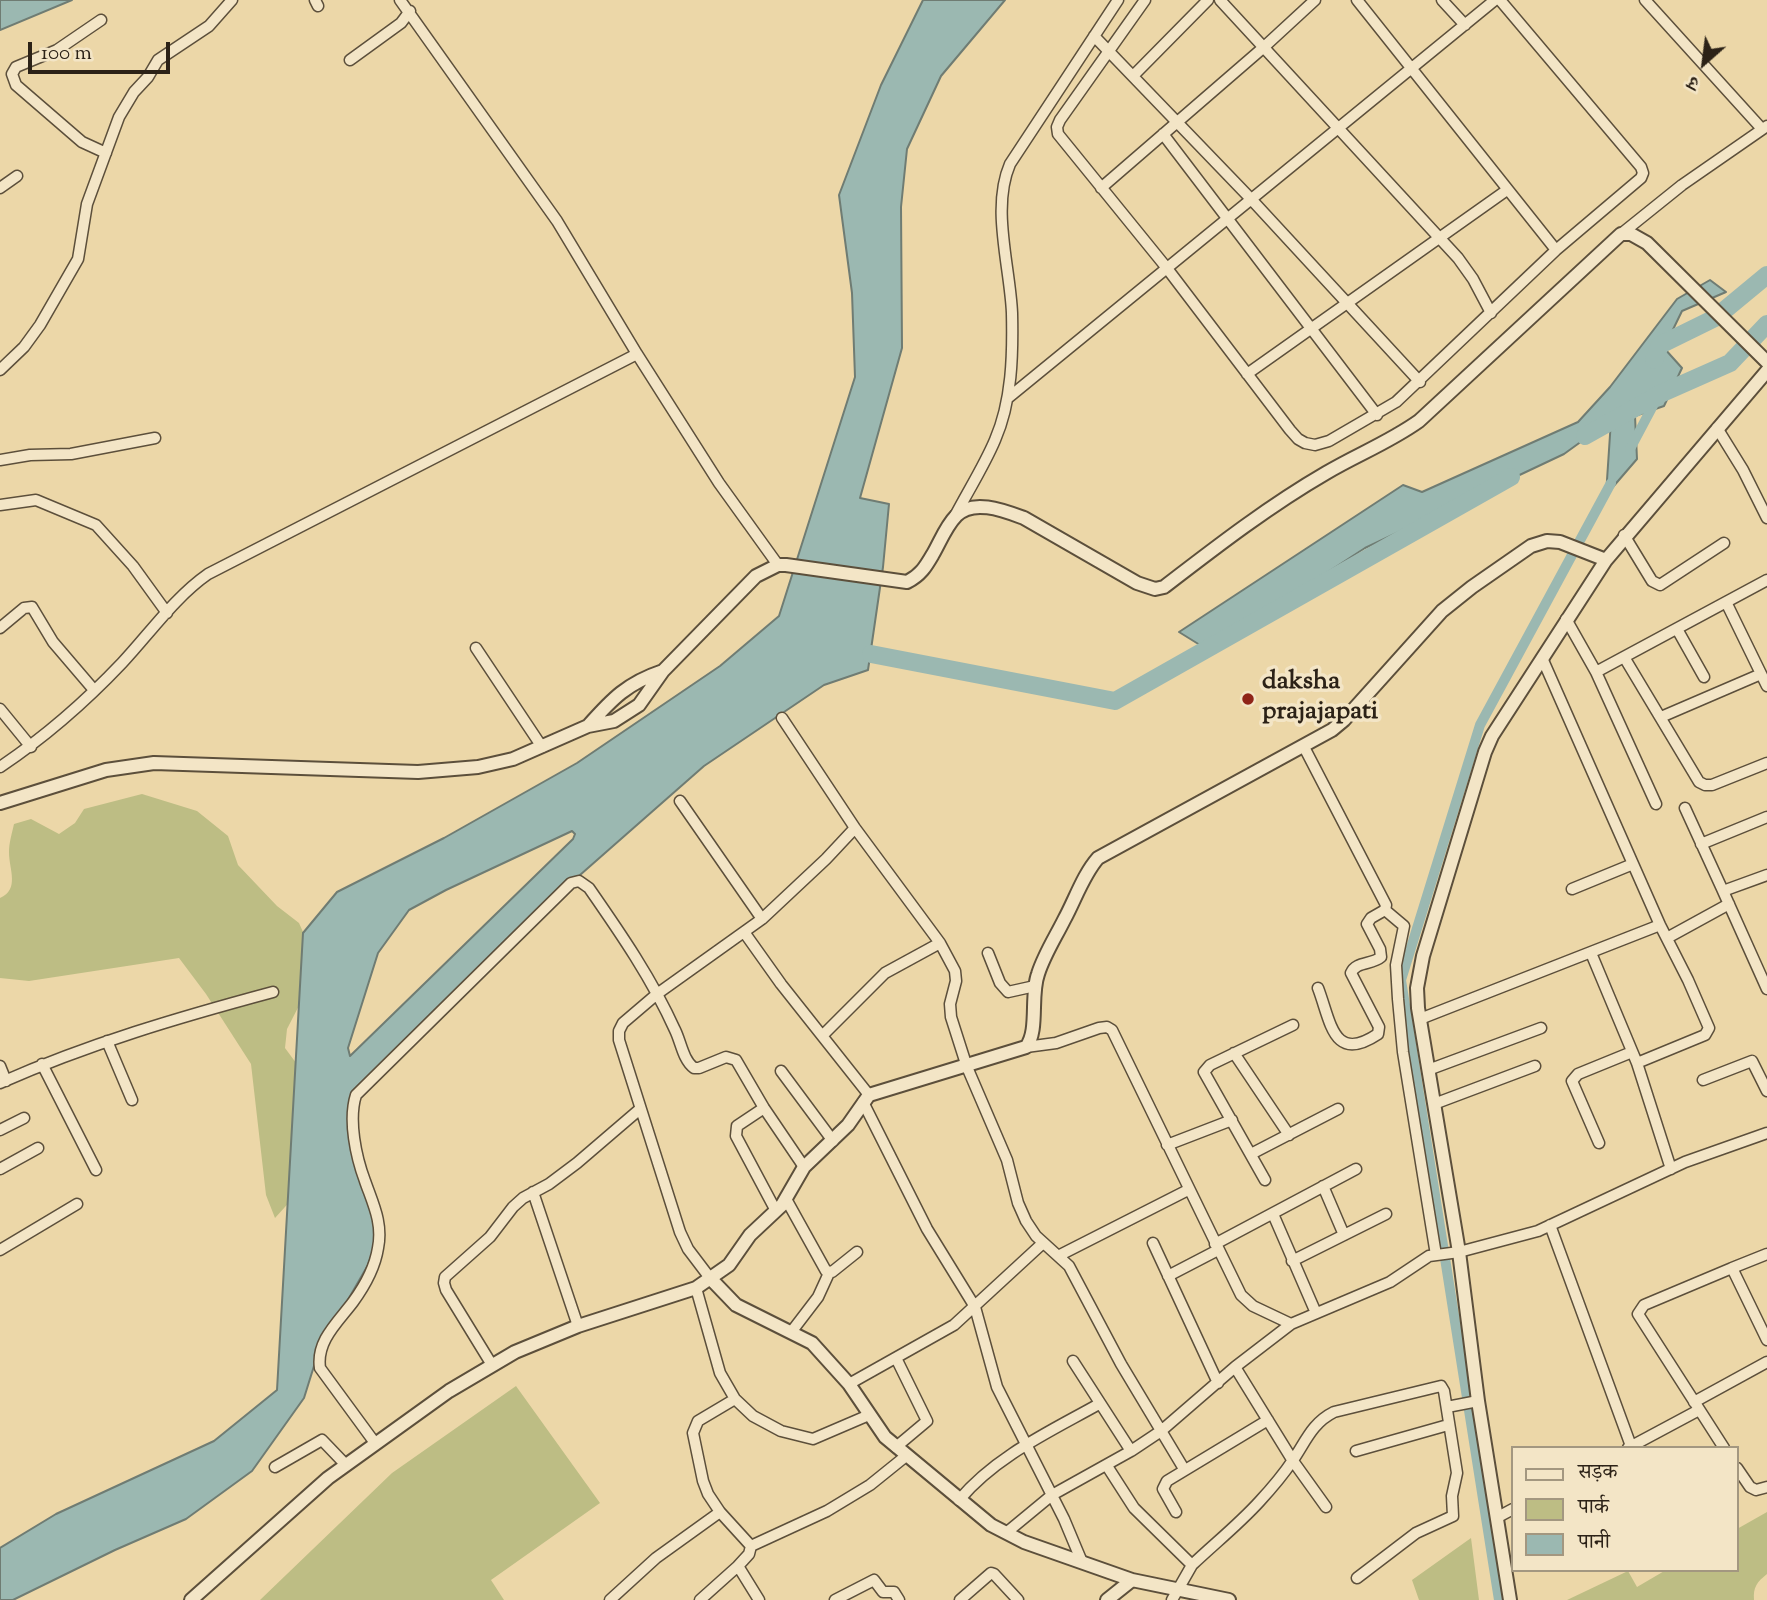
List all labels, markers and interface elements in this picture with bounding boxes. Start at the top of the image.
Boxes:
scale bar [32,28,173,72]
north arrow [1669,28,1739,98]
text: 100 m [41,39,92,69]
text: उ [1683,68,1705,96]
place label: daksha prajajapati [1262,668,1378,730]
marker: daksha prajajapati [1240,691,1256,707]
legend [1512,1446,1739,1572]
text: सड़क [1578,1458,1617,1488]
text: पार्क [1578,1493,1609,1523]
text: पानी [1578,1528,1610,1558]

